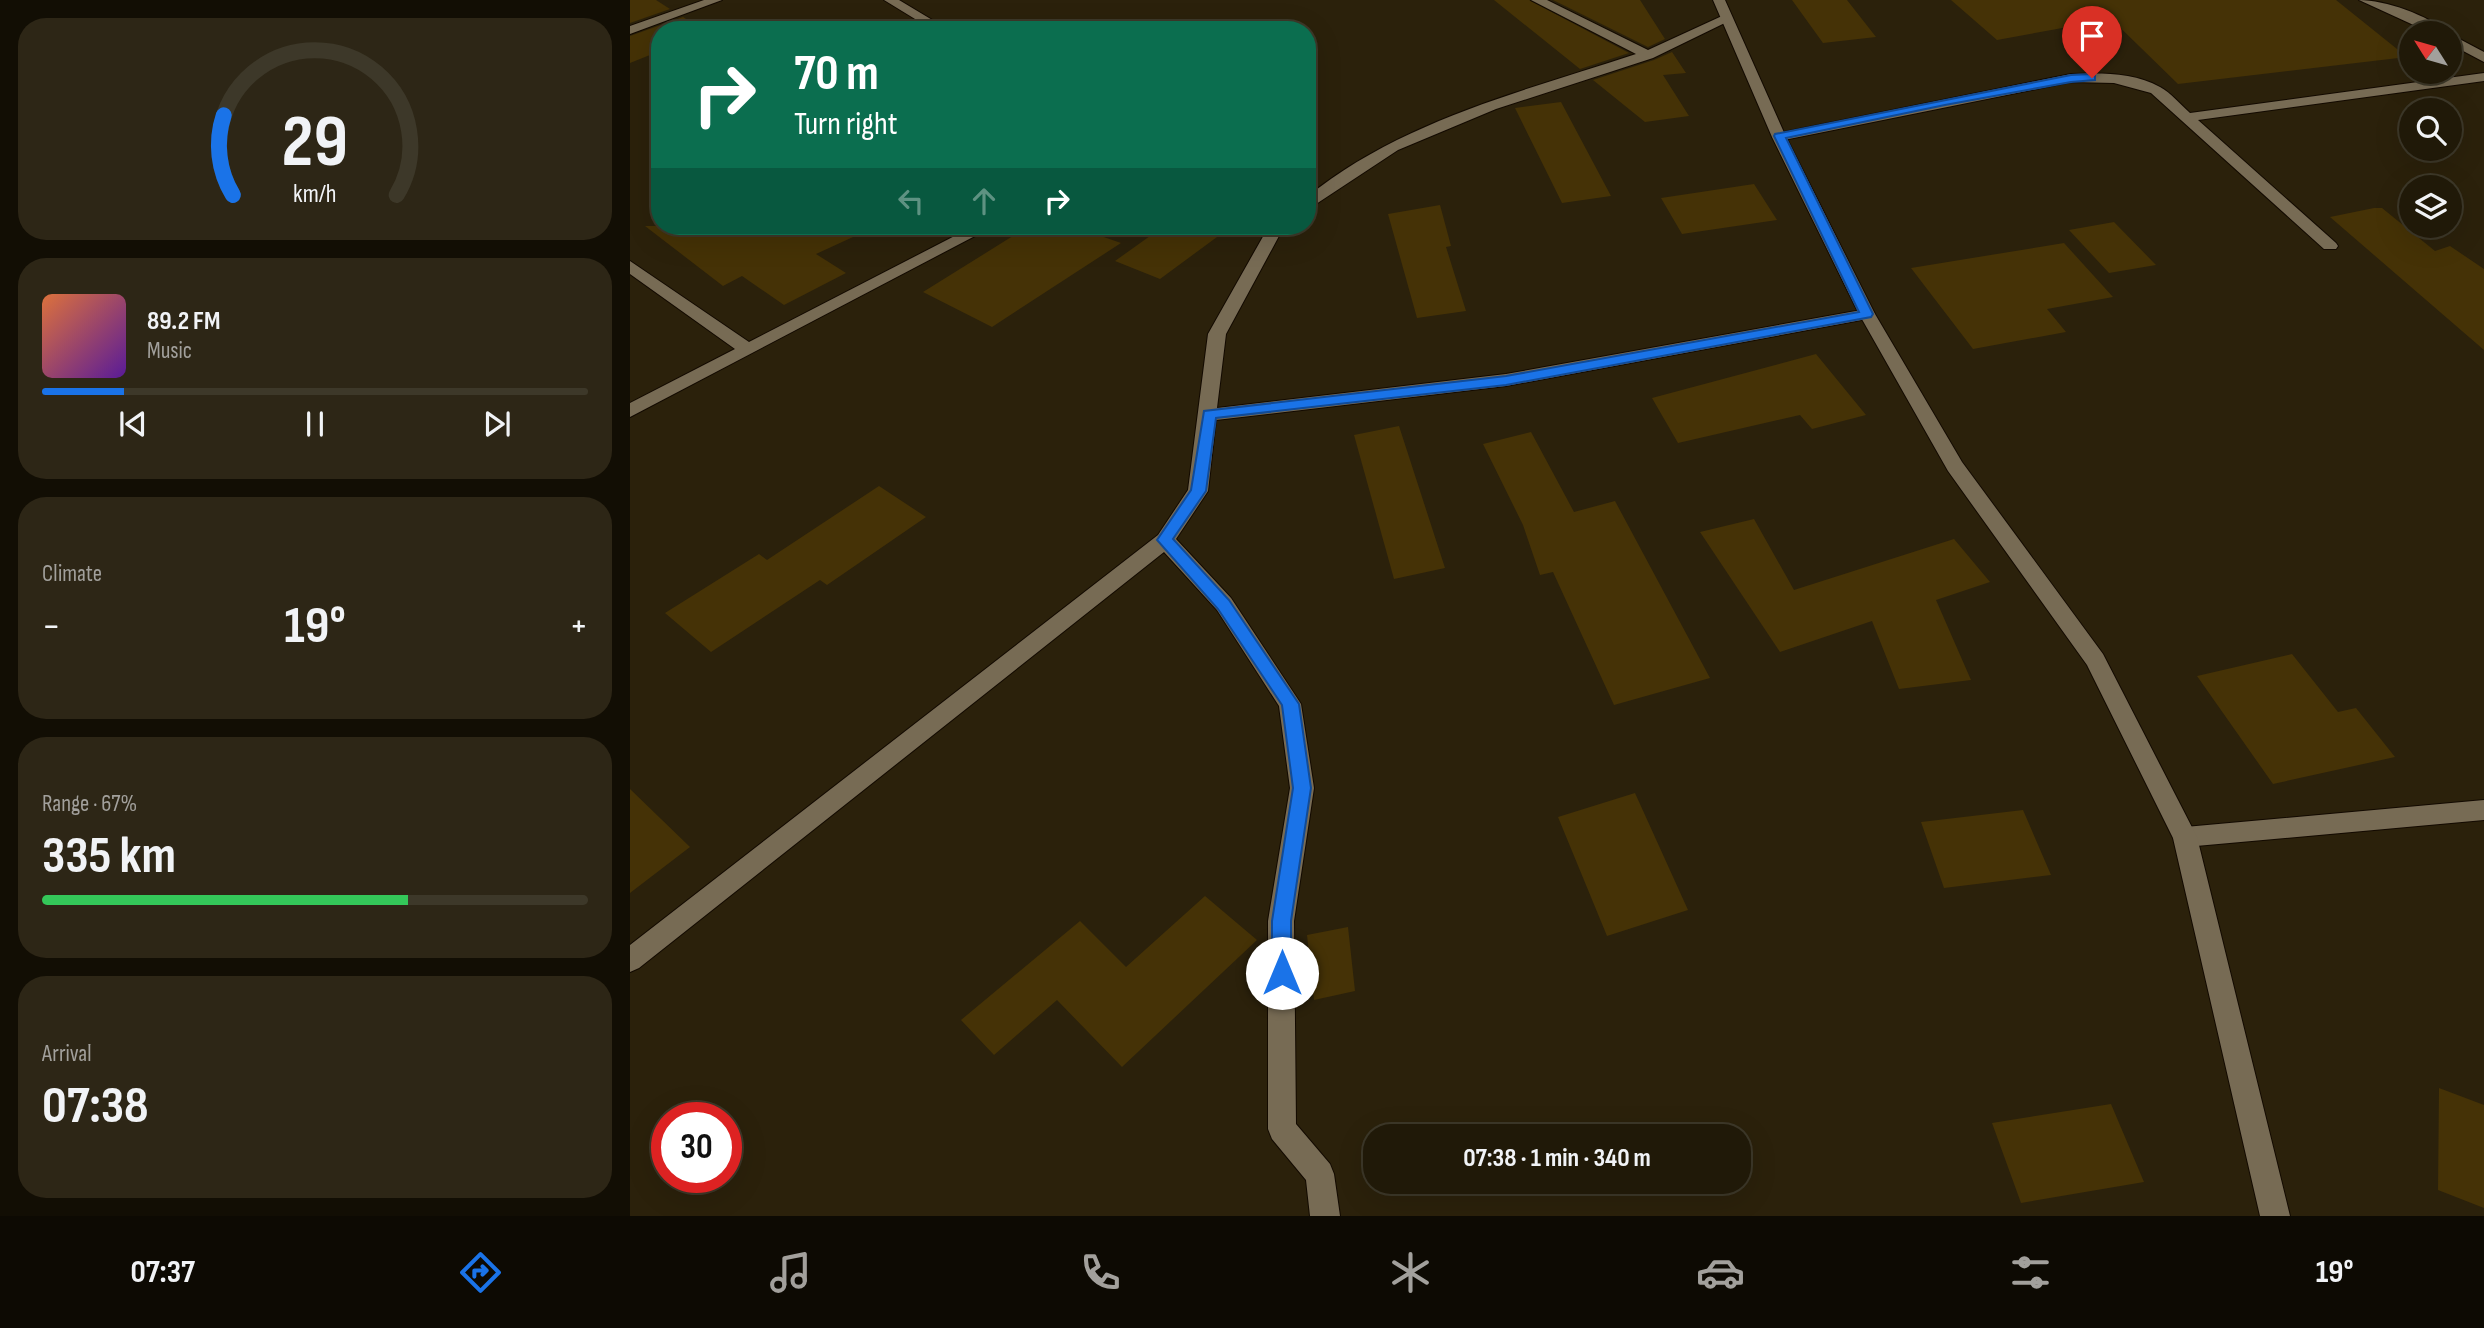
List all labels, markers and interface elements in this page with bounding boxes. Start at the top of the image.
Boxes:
pin [2062,6,2122,78]
icon: arrive [2073,17,2111,55]
north arrow [2399,21,2462,84]
map controls [2399,21,2462,238]
text: 70 m [794,45,879,104]
icon: right [679,49,770,140]
button: search [2399,98,2462,161]
text: 29 [282,99,348,187]
text: Turn right [794,105,898,144]
button: layers [2399,175,2462,238]
text: km/h [293,179,337,210]
icon: left [892,182,930,220]
icon: ahead [965,182,1003,220]
icon: right [1038,182,1076,220]
text: 89.2 FM [147,306,220,337]
text: Music [147,337,192,365]
icon: previous [114,405,152,443]
icon: pause [296,405,334,443]
icon: next [478,405,516,443]
text: Climate [42,560,102,588]
text: 19° [284,595,346,658]
text: − [42,604,61,649]
text: + [569,604,588,649]
text: Range · 67% [42,790,137,818]
text: 335 km [42,825,176,888]
position arrow [1245,936,1319,1010]
text: Arrival [42,1040,91,1068]
text: 07:38 [42,1075,149,1138]
speed limit sign: 30 [651,1102,742,1193]
text: 07:38 · 1 min · 340 m [1463,1143,1651,1174]
icon: directions [456,1248,505,1297]
icon: music [766,1248,815,1297]
icon: phone [1076,1248,1125,1297]
icon: climate [1386,1248,1435,1297]
icon: car [1696,1248,1745,1297]
icon: filters [2006,1248,2055,1297]
text: 07:37 [130,1253,195,1292]
text: 19° [2316,1253,2353,1292]

